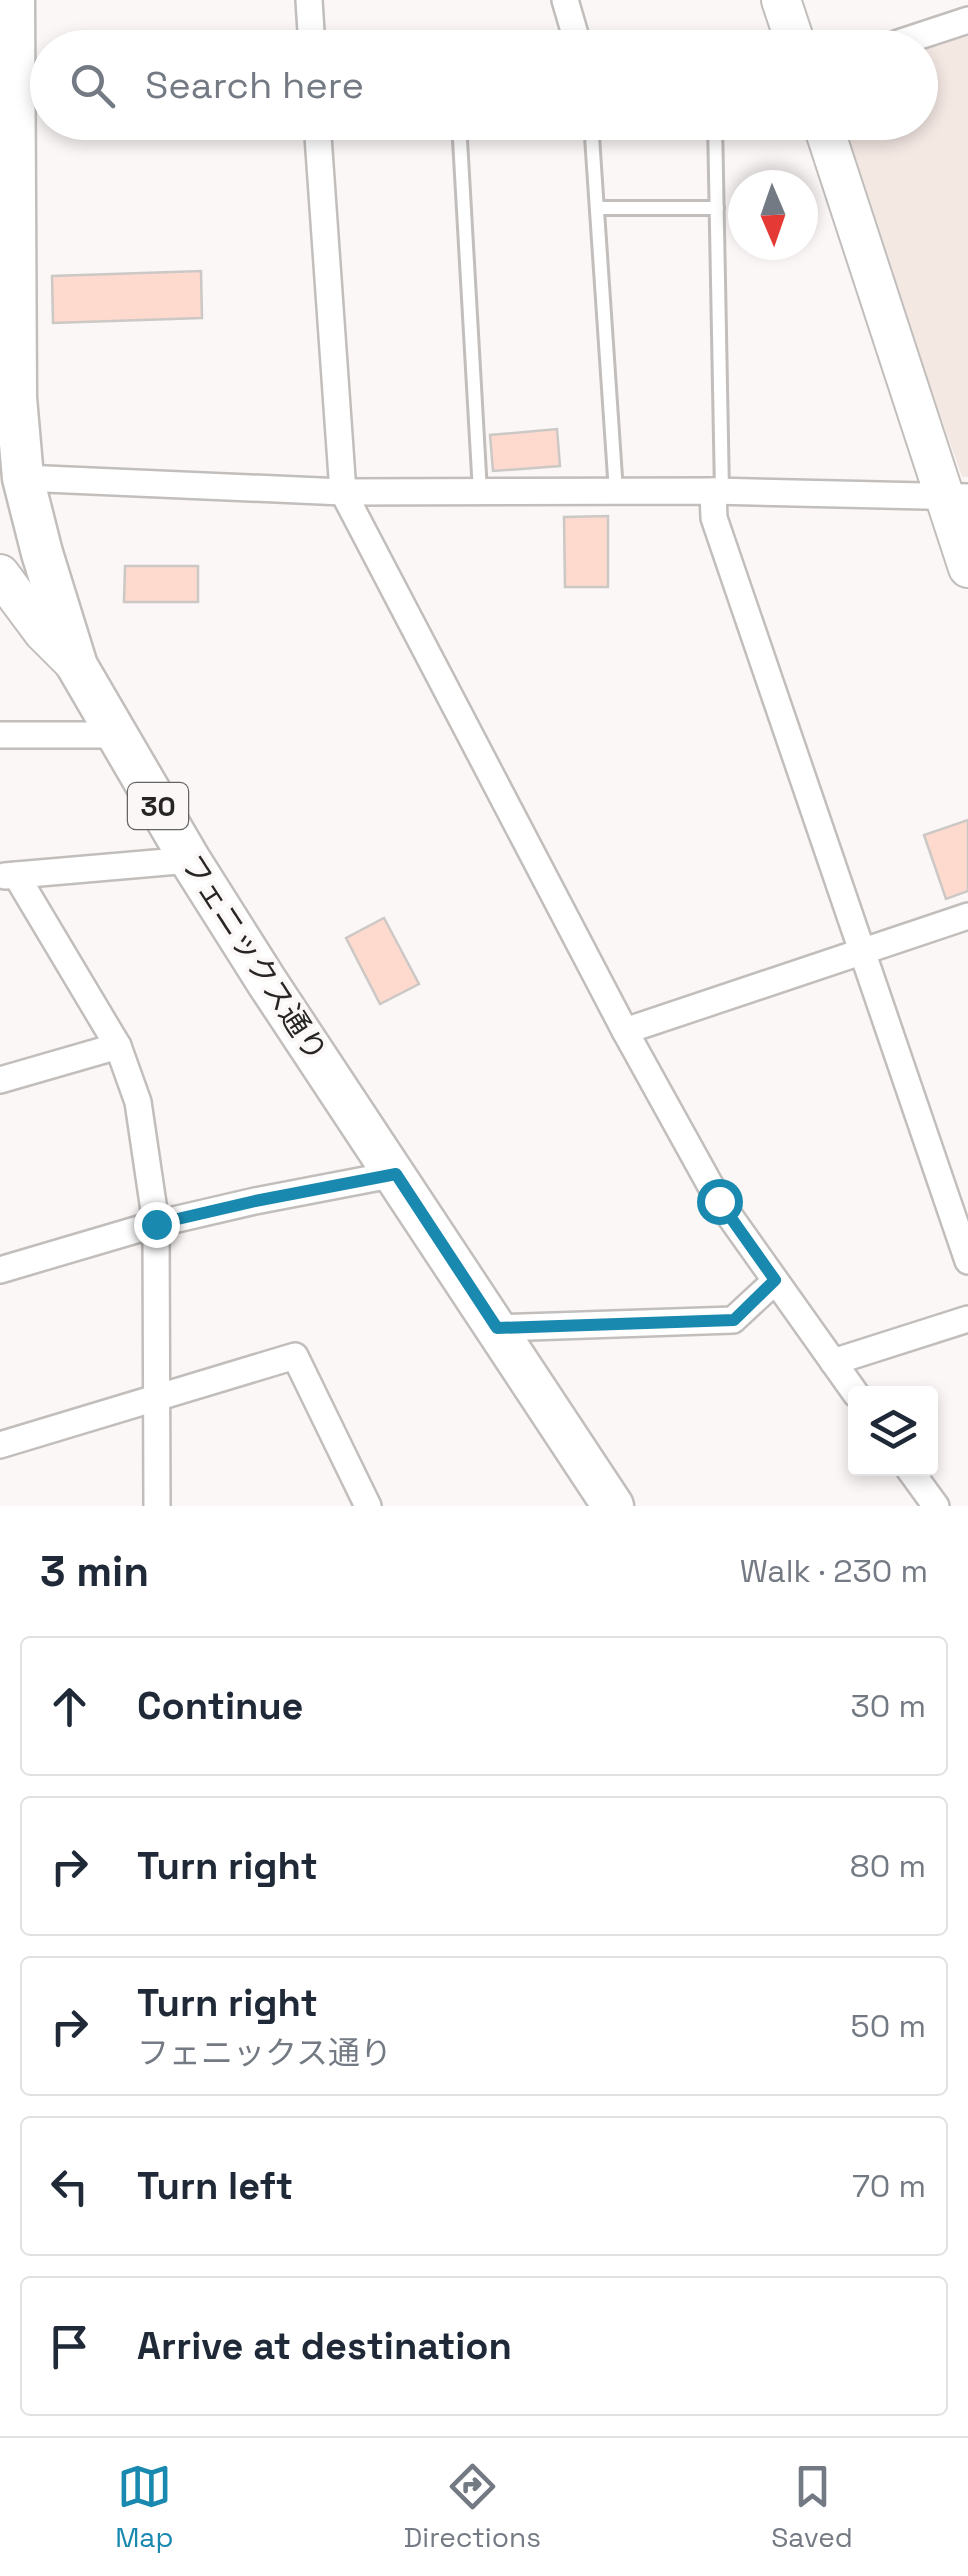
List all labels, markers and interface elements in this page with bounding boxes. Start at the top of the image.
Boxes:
search box [30,30,938,140]
icon: search [65,58,120,113]
text: Search here [145,61,364,109]
north arrow [728,170,818,260]
road number: 30 [128,783,188,829]
street label: フェニックス通り [173,847,336,1069]
route start [697,1179,743,1225]
route end [134,1202,180,1248]
map controls [848,1386,938,1476]
button: layers [848,1386,938,1476]
text: 3 min [40,1545,149,1598]
text: Walk · 230 m [740,1551,928,1591]
icon: ahead [42,1679,97,1734]
text: Continue [137,1682,303,1730]
text: 30 m [850,1686,926,1726]
icon: right [42,1839,97,1894]
text: Turn right [137,1842,318,1890]
text: 80 m [850,1846,926,1886]
text: Turn right [137,1979,318,2027]
icon: right [42,1999,97,2054]
text: 50 m [851,2006,926,2046]
text: フェニックス通り [137,2033,392,2073]
icon: left [42,2159,97,2214]
text: Turn left [137,2162,293,2210]
text: 70 m [852,2166,926,2206]
icon: arrive [42,2319,97,2374]
text: Arrive at destination [137,2322,512,2370]
tab: Map [115,2459,173,2555]
tab: Directions [404,2459,541,2555]
tab: Saved [771,2459,853,2555]

